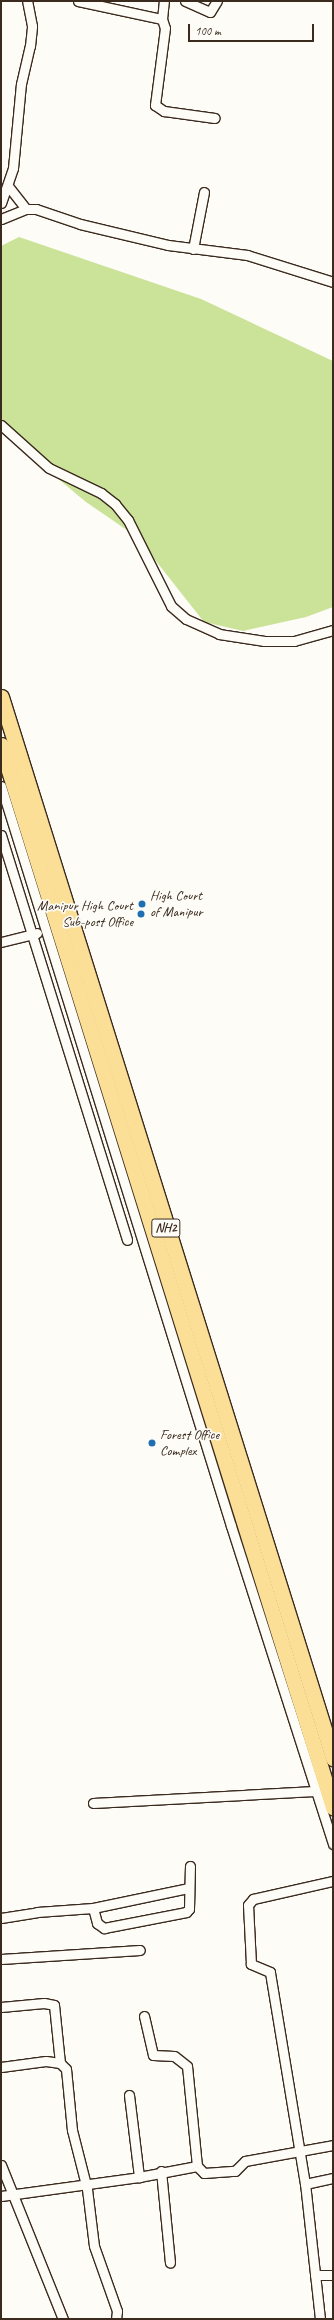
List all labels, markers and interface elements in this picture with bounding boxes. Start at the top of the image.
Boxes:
scale bar [190,16,316,42]
text: 100 m [195,23,221,39]
place label: High Court of Manipur [150,888,203,920]
place label: Manipur High Court Sub-post Office [37,898,133,930]
marker: High Court of Manipur [137,899,147,909]
marker: Manipur High Court Sub-post Office [136,909,146,919]
road number: NH2 [151,1217,181,1239]
place label: Forest Office Complex [160,1427,219,1460]
marker: Forest Office Complex [147,1438,157,1448]

